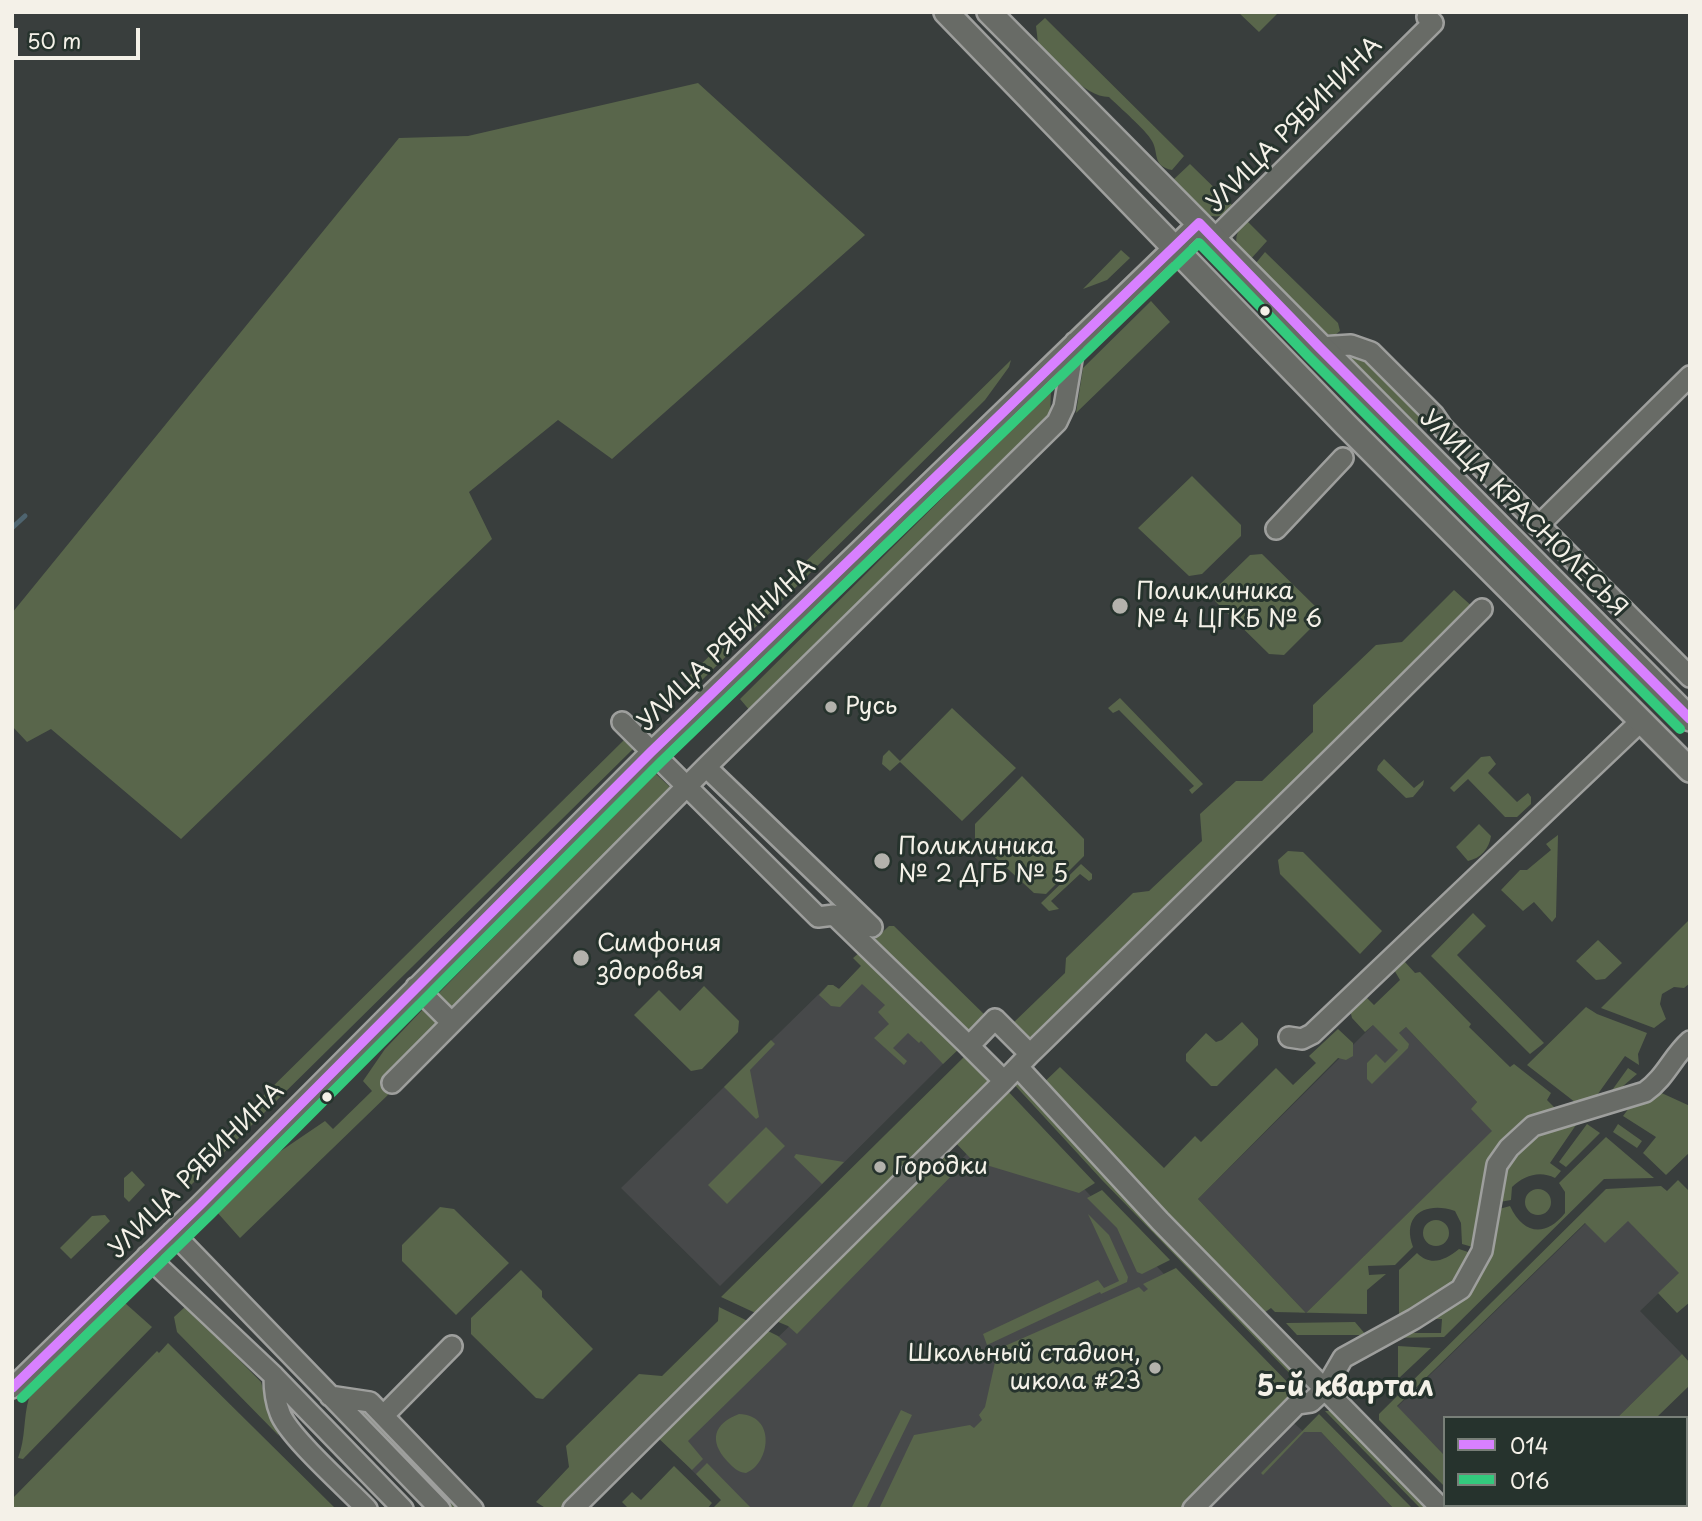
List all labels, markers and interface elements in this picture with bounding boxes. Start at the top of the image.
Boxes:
scale bar [18,14,144,58]
text: 50 m [27,24,81,56]
street label: УЛИЦА РЯБИНИНА [1201,31,1389,219]
unlabelled marker [1258,304,1272,318]
street label: УЛИЦА КРАСНОЛЕСЬЯ [1414,405,1632,623]
street label: УЛИЦА РЯБИНИНА [632,553,822,737]
place label: Поликлиника № 4 ЦГКБ № 6 [1136,578,1322,634]
marker: Поликлиника № 4 ЦГКБ № 6 [1110,596,1130,616]
place label: Русь [845,693,897,721]
marker: Русь [823,699,839,715]
place label: Поликлиника № 2 ДГБ № 5 [898,833,1068,889]
marker: Поликлиника № 2 ДГБ № 5 [872,851,892,871]
place label: Симфония здоровья [597,930,722,986]
marker: Симфония здоровья [571,948,591,968]
street label: УЛИЦА РЯБИНИНА [103,1077,291,1265]
unlabelled marker [320,1090,334,1104]
place label: Городки [894,1153,988,1181]
marker: Городки [872,1159,888,1175]
place label: Школьный стадион, школа #23 [908,1340,1141,1396]
marker: Школьный стадион, школа #23 [1147,1360,1163,1376]
district label: 5-й квартал [1257,1371,1433,1405]
legend [1443,1416,1688,1507]
text: 014 [1510,1429,1549,1461]
text: 016 [1510,1464,1550,1496]

